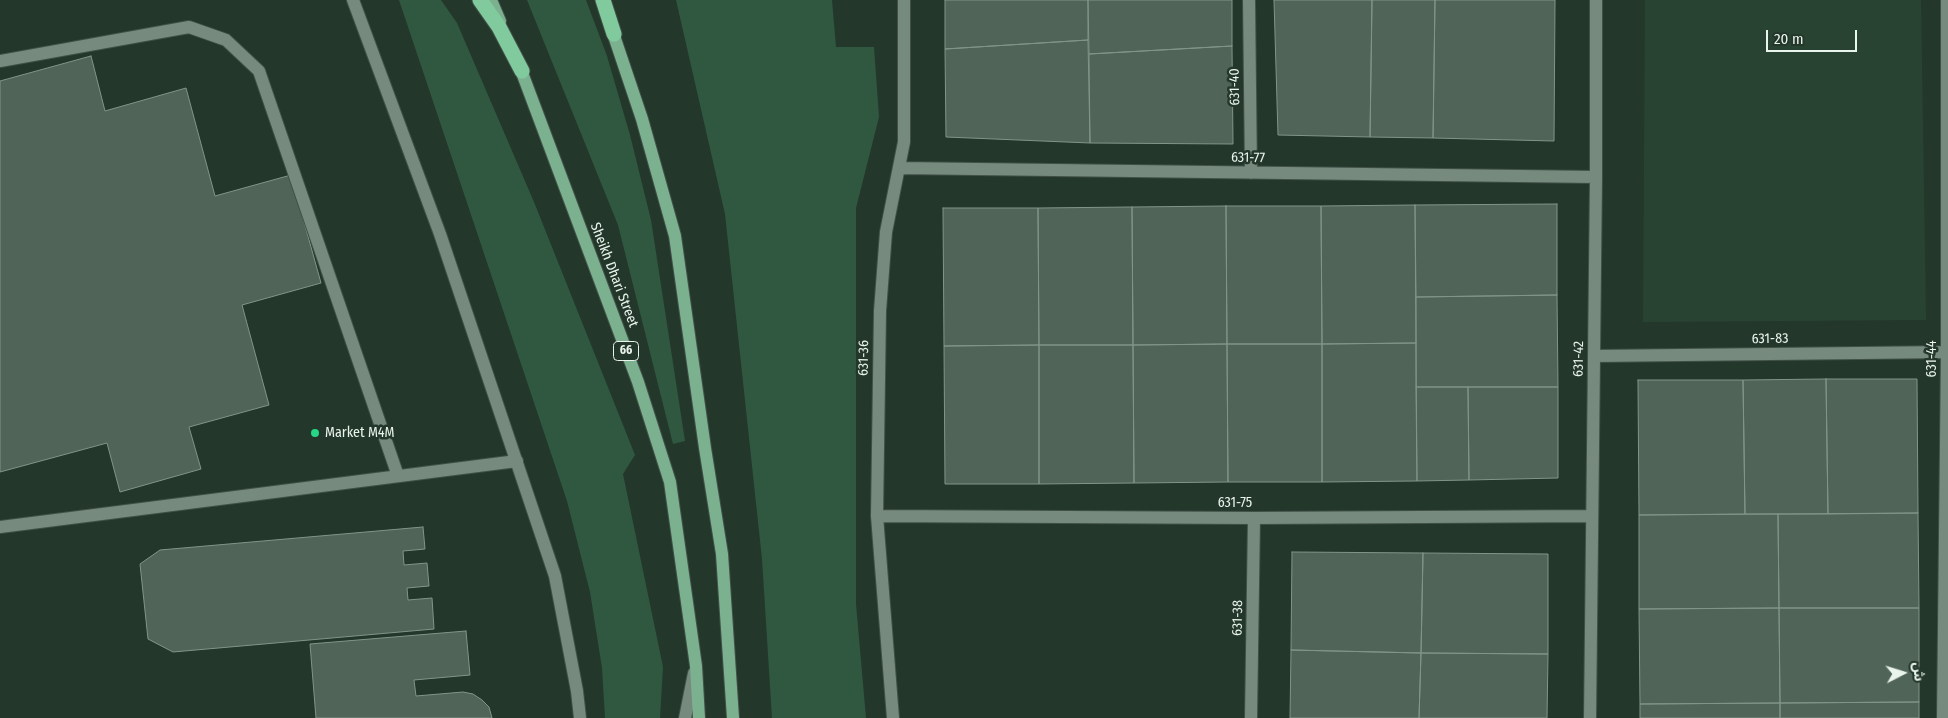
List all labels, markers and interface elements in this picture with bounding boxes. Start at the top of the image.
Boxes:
scale bar [1768,20,1859,52]
text: 20 m [1774,30,1804,48]
street label: 631-40 [1226,68,1244,106]
street label: 631-77 [1231,149,1265,167]
street label: Sheikh Dhari Street [586,220,642,330]
street label: 631-83 [1751,330,1789,348]
street label: 631-36 [855,340,873,376]
street label: 631-42 [1570,341,1588,377]
street label: 631-44 [1924,341,1940,377]
road number: 66 [614,342,638,361]
place label: Market M4M [325,425,394,441]
marker: Market M4M [309,427,321,439]
street label: 631-75 [1218,495,1252,511]
street label: 631-38 [1229,600,1247,636]
north arrow [1878,648,1928,698]
text: ش [1909,661,1928,682]

